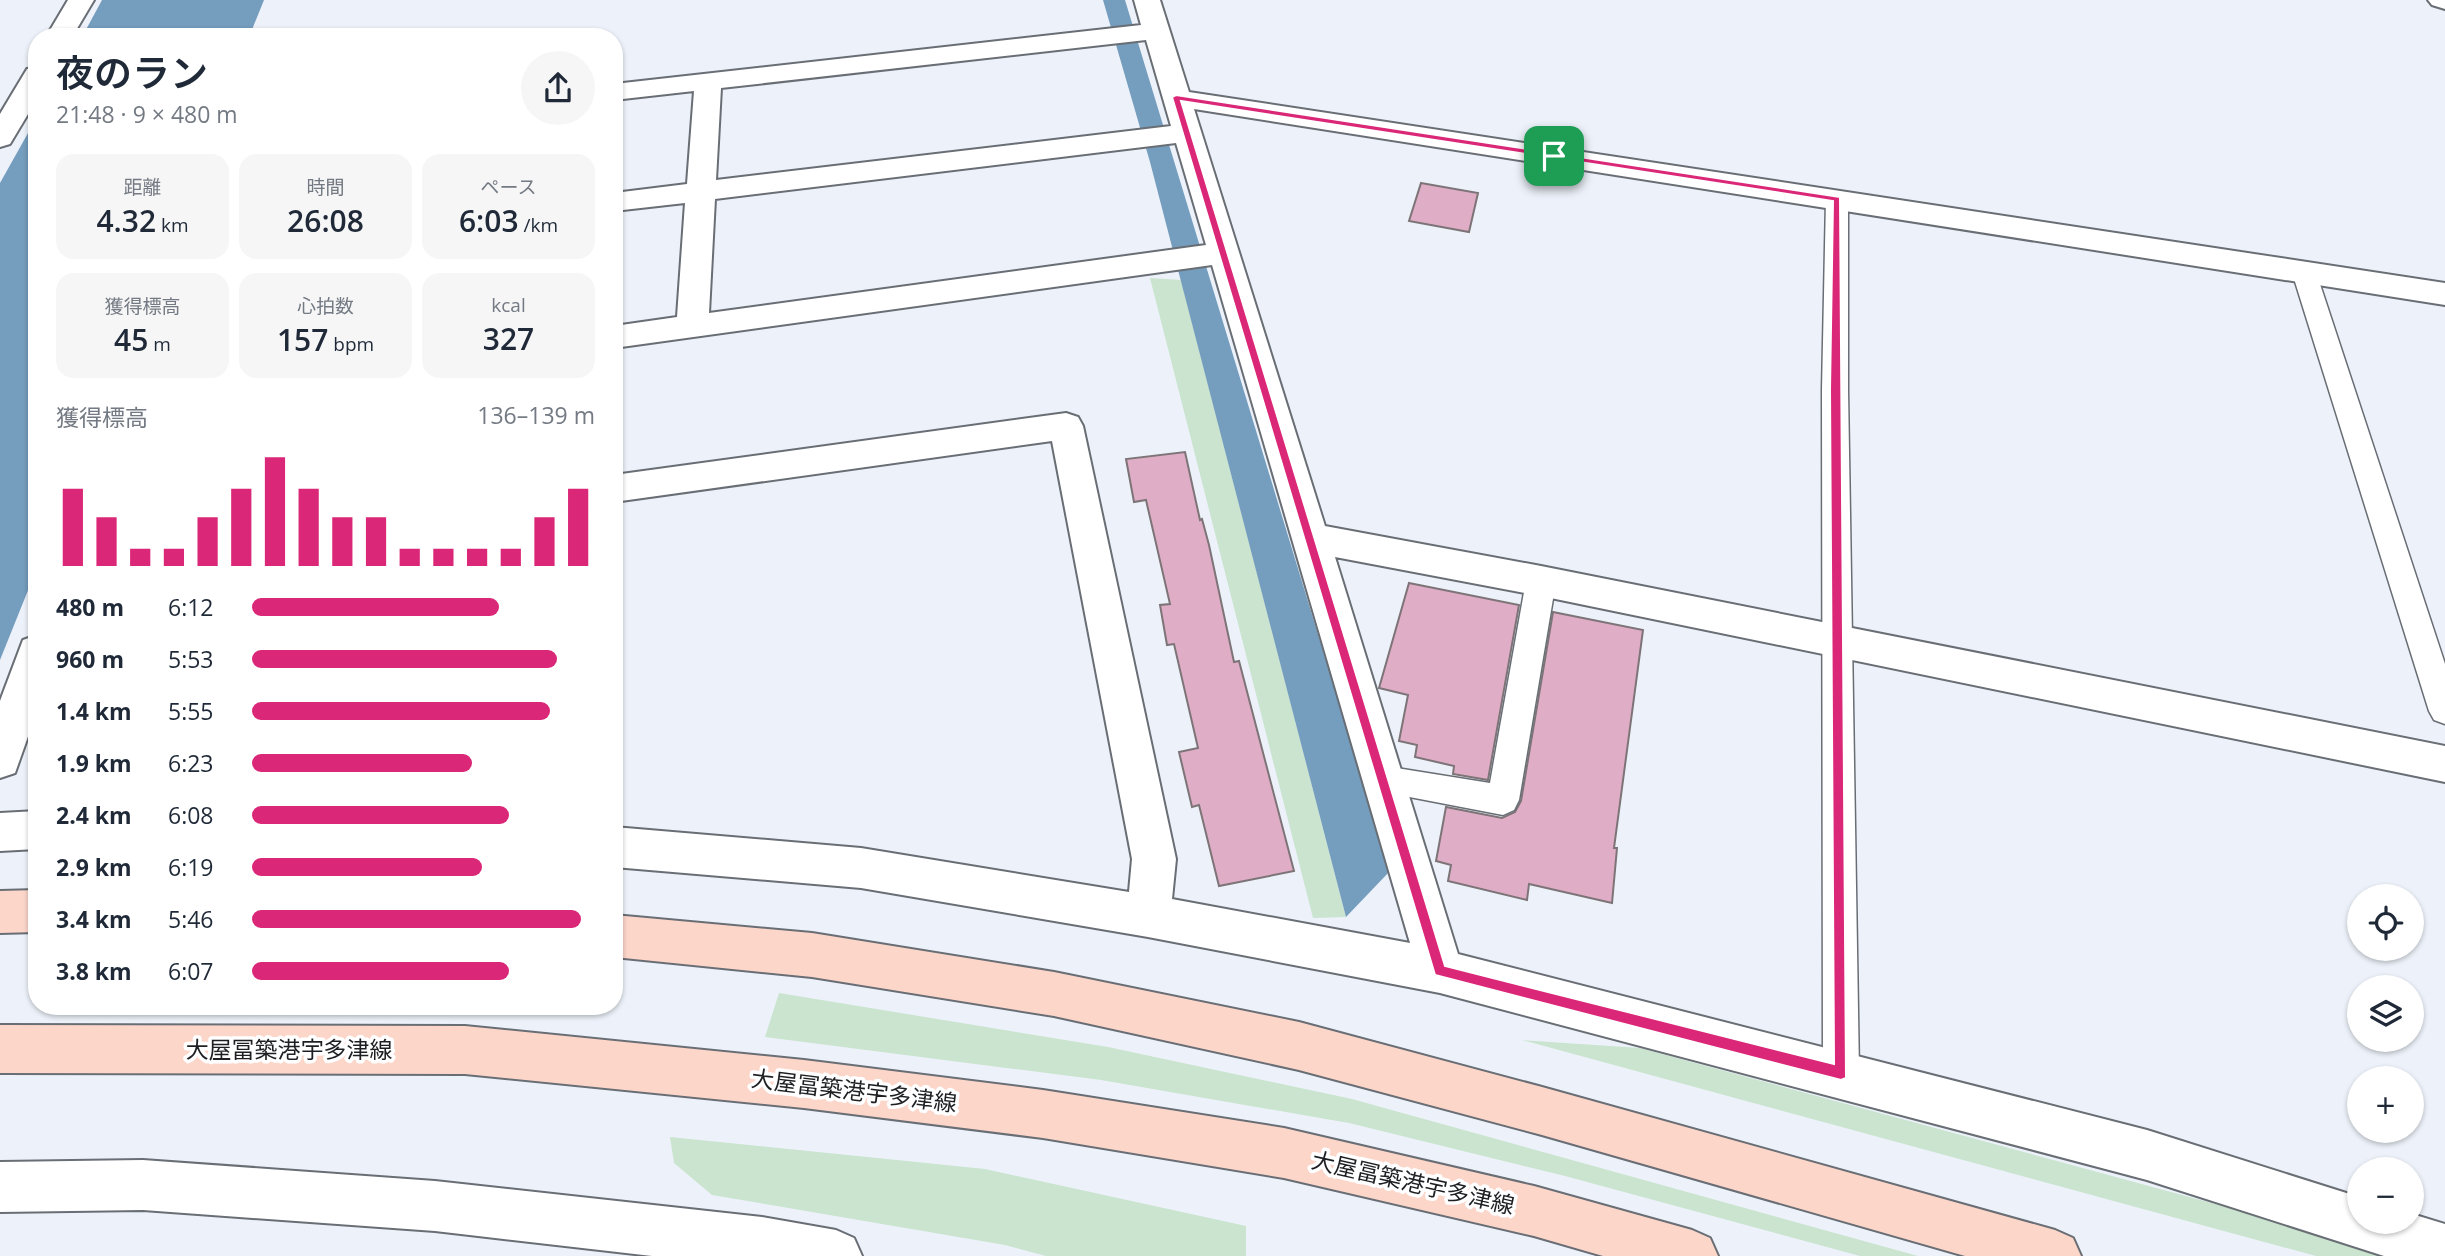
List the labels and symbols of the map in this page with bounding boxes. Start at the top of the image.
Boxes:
pin [1524,126,1584,186]
street label: 大屋冨築港宇多津線 [186,1033,393,1065]
street label: 大屋冨築港宇多津線 [749,1062,959,1119]
street label: 大屋冨築港宇多津線 [1309,1143,1518,1221]

